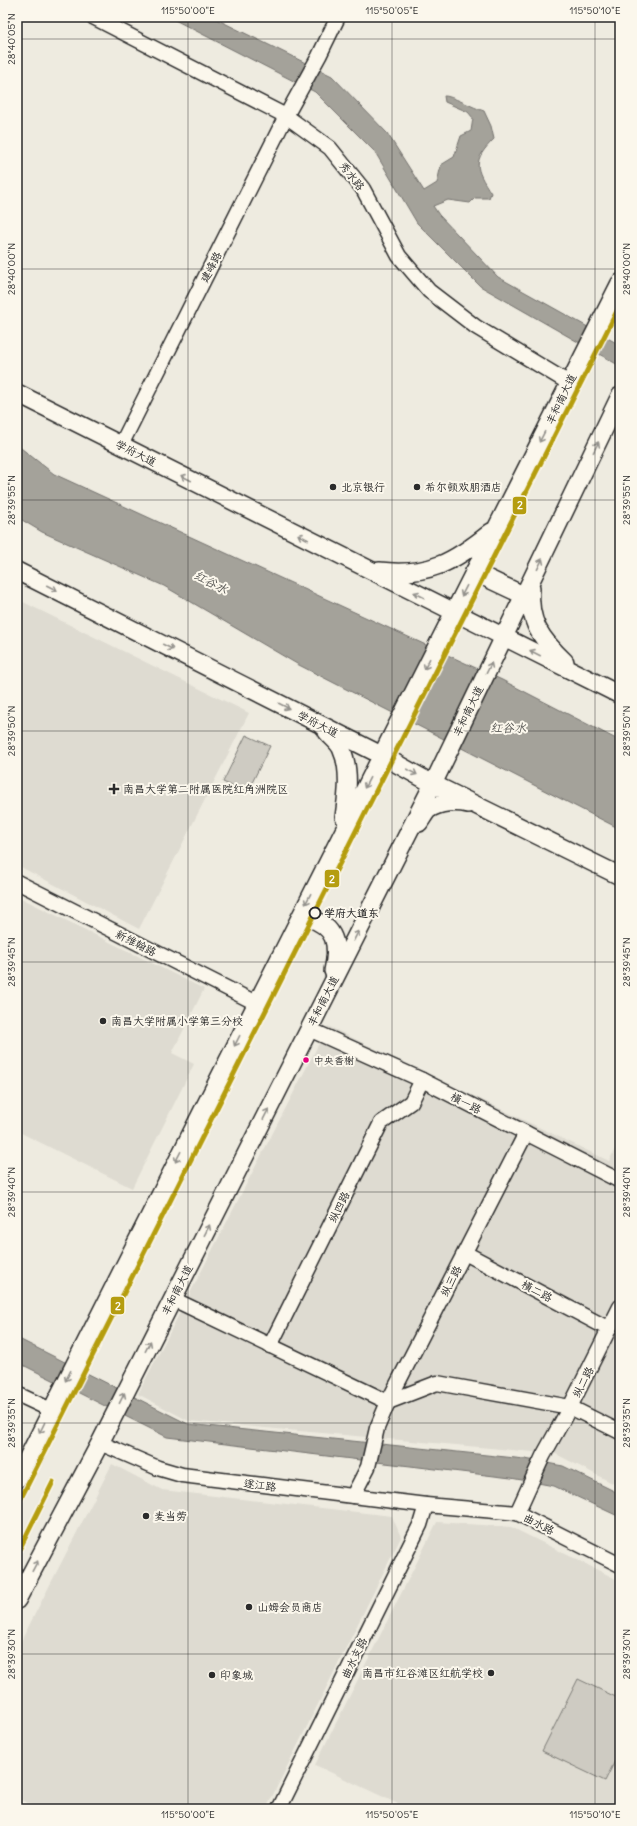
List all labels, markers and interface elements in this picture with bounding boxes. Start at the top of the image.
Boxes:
text: 115°50'00"E [161,4,215,17]
text: 115°50'05"E [366,4,419,17]
text: 115°50'10"E [569,4,621,17]
text: 28°40'05"N [5,13,18,65]
street label: 秀水路 [336,159,368,193]
text: 28°40'00"N [5,243,18,295]
text: 28°40'00"N [620,243,633,295]
street label: 建峰路 [197,249,225,285]
street label: 丰和南大道 [543,371,579,427]
one-way arrow [538,431,545,443]
street label: 学府大道 [113,437,159,469]
one-way arrow [593,441,600,453]
one-way arrow [181,474,193,481]
text: 28°39'55"N [5,475,18,525]
text: 28°39'55"N [620,475,633,525]
place label: 北京银行 [341,480,385,494]
place label: 希尔顿欢朋酒店 [425,480,502,494]
marker: 北京银行 [328,482,338,492]
marker: 希尔顿欢朋酒店 [412,482,422,492]
line badge: 2 [512,496,527,515]
text: 2 [517,498,523,512]
one-way arrow [297,532,309,540]
one-way arrow [537,559,544,571]
water label: 红谷水 [192,567,231,597]
one-way arrow [460,584,467,596]
one-way arrow [46,585,58,593]
one-way arrow [413,591,425,598]
one-way arrow [161,644,173,651]
one-way arrow [529,649,541,656]
one-way arrow [423,658,430,670]
one-way arrow [486,663,493,675]
street label: 丰和南大道 [450,683,486,739]
one-way arrow [277,703,289,710]
text: 28°39'50"N [5,706,18,756]
text: 28°39'50"N [620,706,633,756]
street label: 学府大道 [295,708,341,740]
water label: 红谷水 [490,720,527,735]
one-way arrow [405,769,417,776]
one-way arrow [363,777,370,789]
place label: 南昌大学第二附属医院红角洲院区 [123,782,288,796]
marker: 南昌大学第二附属医院红角洲院区 [108,783,120,795]
line badge: 2 [324,869,340,888]
text: 2 [329,872,335,886]
one-way arrow [304,893,311,905]
marker: 学府大道东 [308,906,322,920]
place label: 学府大道东 [324,906,379,920]
street label: 新维翰路 [113,927,159,959]
one-way arrow [353,930,360,942]
text: 28°39'45"N [5,937,18,987]
text: 28°39'45"N [620,937,633,987]
street label: 丰和南大道 [304,973,342,1029]
place label: 南昌大学附属小学第三分校 [111,1014,243,1028]
marker: 南昌大学附属小学第三分校 [98,1016,108,1026]
one-way arrow [233,1034,240,1046]
place label: 中央香榭 [314,1054,354,1067]
marker: 中央香榭 [301,1055,311,1065]
street label: 横一路 [448,1089,484,1117]
one-way arrow [263,1108,270,1120]
one-way arrow [174,1150,182,1162]
text: 28°39'40"N [5,1167,18,1217]
text: 28°39'40"N [620,1167,633,1217]
street label: 纵四路 [325,1189,353,1225]
one-way arrow [204,1224,212,1236]
street label: 丰和南大道 [158,1262,196,1318]
street label: 纵三路 [437,1263,465,1299]
street label: 横二路 [519,1277,555,1305]
line badge: 2 [110,1296,125,1315]
text: 2 [115,1299,121,1313]
one-way arrow [145,1340,152,1352]
street label: 纵二路 [569,1364,597,1400]
one-way arrow [64,1369,71,1381]
one-way arrow [119,1392,126,1404]
text: 28°39'35"N [5,1398,18,1448]
text: 28°39'35"N [620,1398,633,1448]
one-way arrow [38,1421,45,1433]
street label: 遂江路 [243,1476,277,1494]
place label: 麦当劳 [154,1509,187,1523]
street label: 曲水路 [521,1510,557,1538]
marker: 麦当劳 [141,1511,151,1521]
one-way arrow [32,1560,39,1572]
place label: 山姆会员商店 [257,1600,323,1614]
marker: 山姆会员商店 [244,1602,254,1612]
text: 28°39'30"N [5,1629,18,1679]
text: 28°39'30"N [620,1629,633,1679]
street label: 曲水支路 [338,1635,370,1681]
place label: 南昌市红谷滩区红航学校 [362,1666,483,1680]
place label: 印象城 [220,1668,253,1682]
marker: 南昌市红谷滩区红航学校 [486,1668,496,1678]
marker: 印象城 [207,1670,217,1680]
text: 115°50'00"E [161,1808,215,1821]
text: 115°50'05"E [366,1808,419,1821]
text: 115°50'10"E [569,1808,621,1821]

